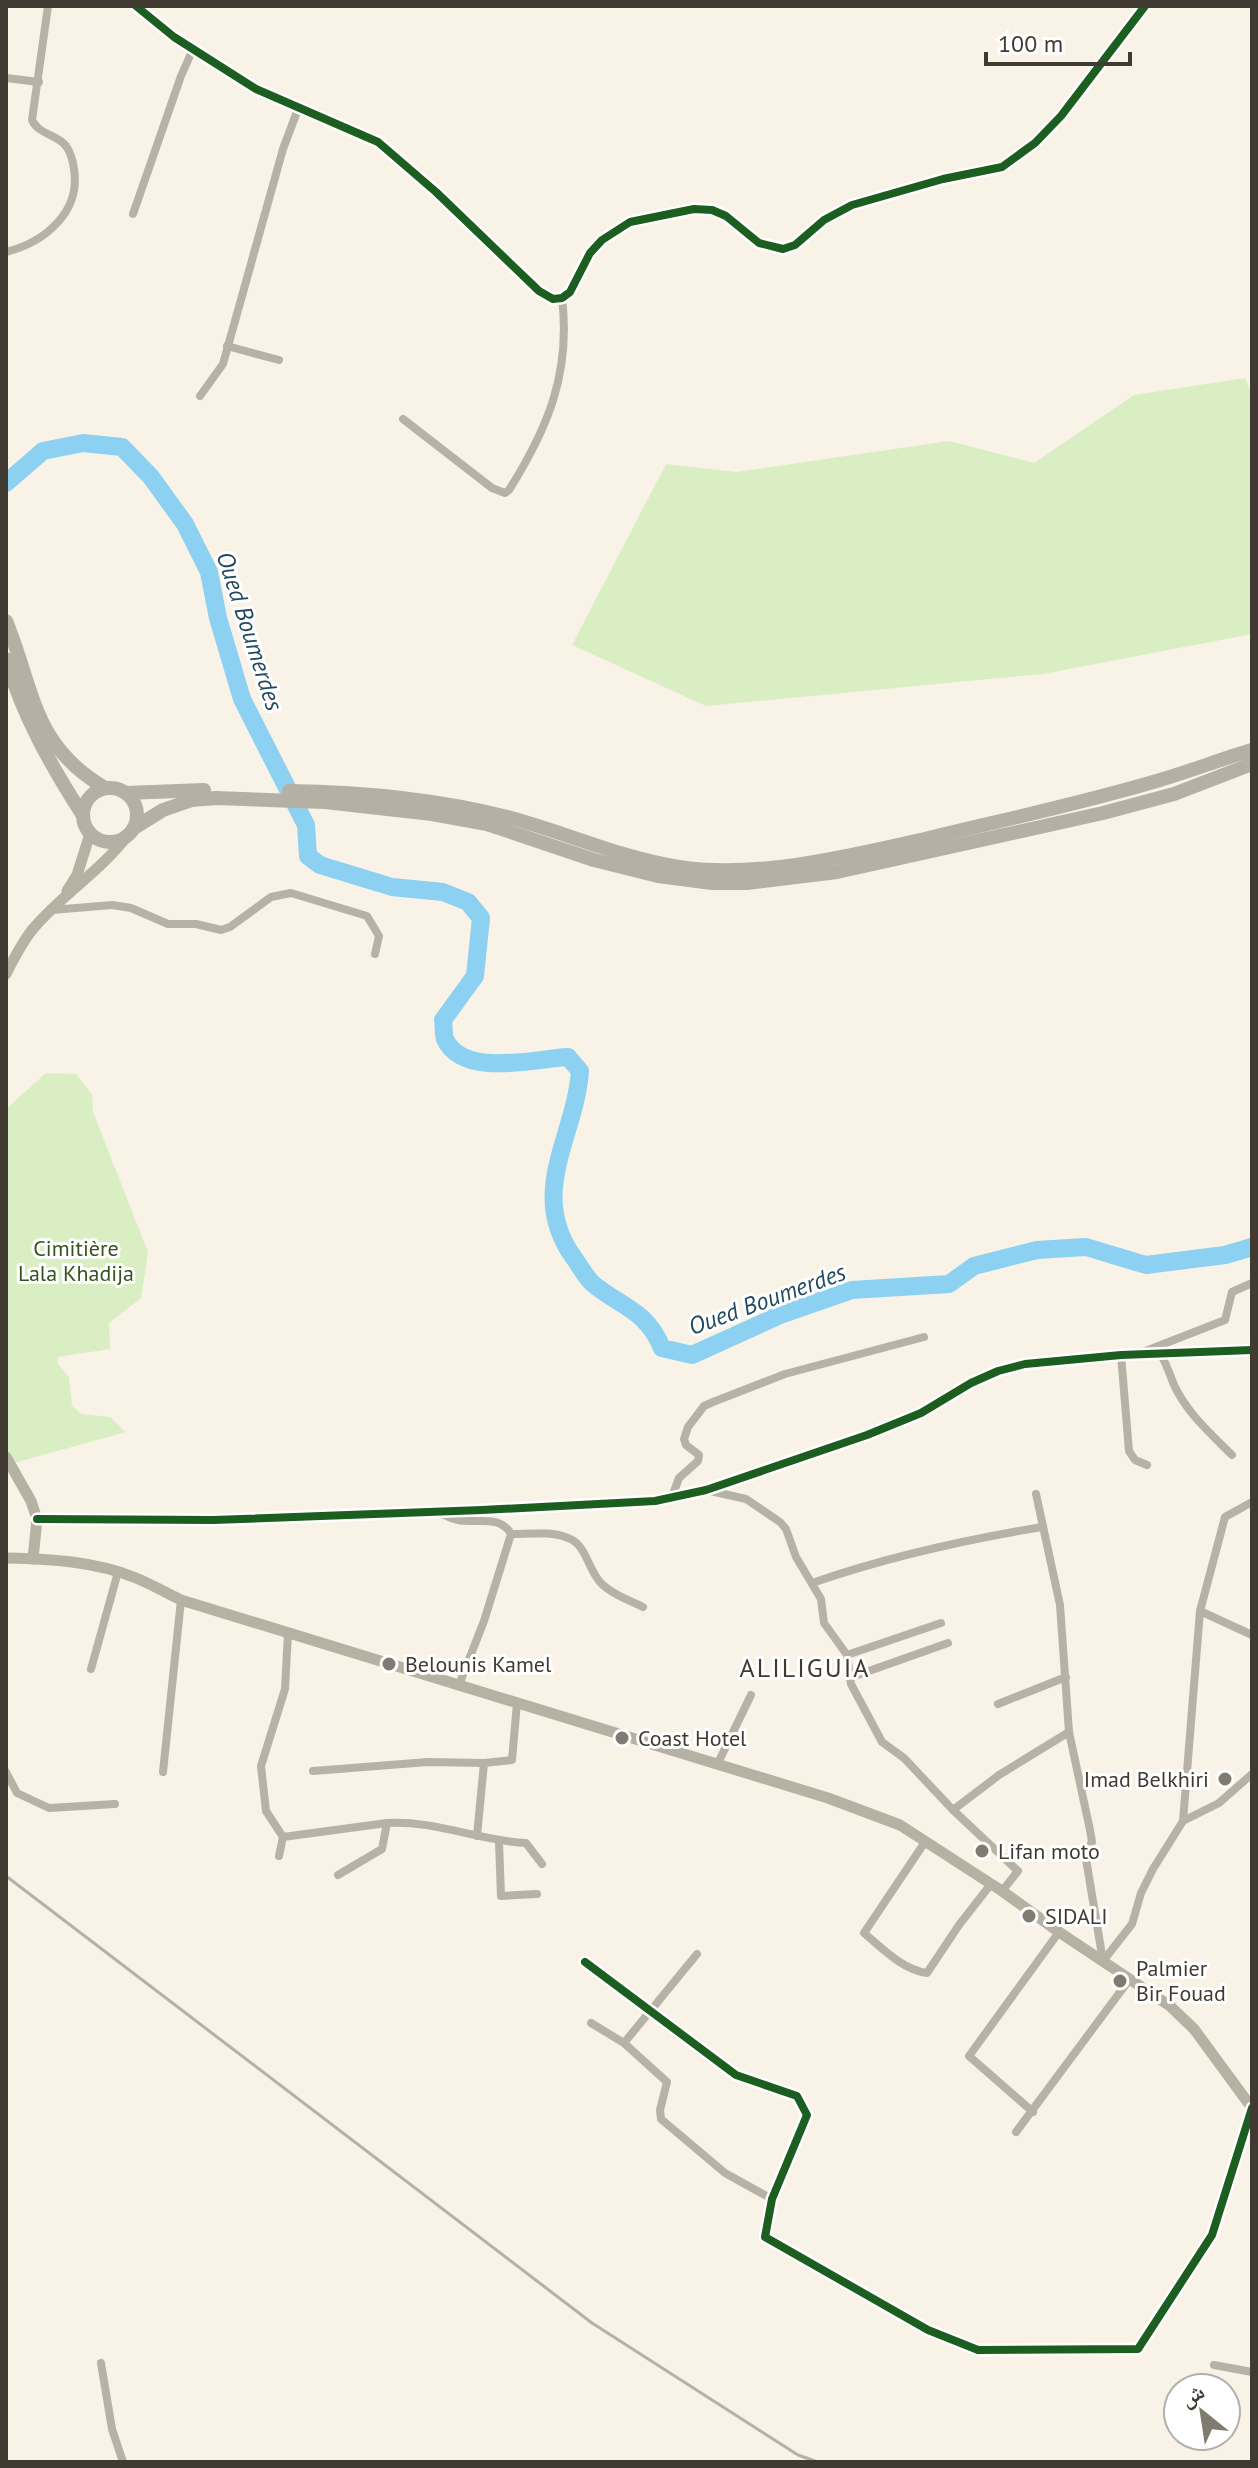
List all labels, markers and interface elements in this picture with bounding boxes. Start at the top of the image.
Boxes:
scale bar [986,16,1130,66]
text: 100 m [998,28,1063,59]
water label: Oued Boumerdes [210,548,290,715]
park label: Cimitière Lala Khadija [18,1234,134,1287]
water label: Oued Boumerdes [684,1256,850,1342]
place label: Belounis Kamel [405,1650,552,1678]
district label: ALILIGUIA [740,1651,870,1684]
marker: Belounis Kamel [380,1655,398,1673]
place label: Coast Hotel [638,1724,747,1752]
marker: Coast Hotel [613,1729,631,1747]
place label: Imad Belkhiri [1084,1765,1209,1793]
marker: Imad Belkhiri [1216,1770,1234,1788]
place label: Lifan moto [998,1837,1100,1865]
marker: Lifan moto [973,1842,991,1860]
place label: SIDALI [1045,1902,1108,1930]
marker: SIDALI [1020,1907,1038,1925]
place label: Palmier Bir Fouad [1136,1954,1226,2007]
marker: Palmier Bir Fouad [1111,1972,1129,1990]
north arrow [1162,2372,1242,2452]
text: ش [1175,2377,1209,2413]

